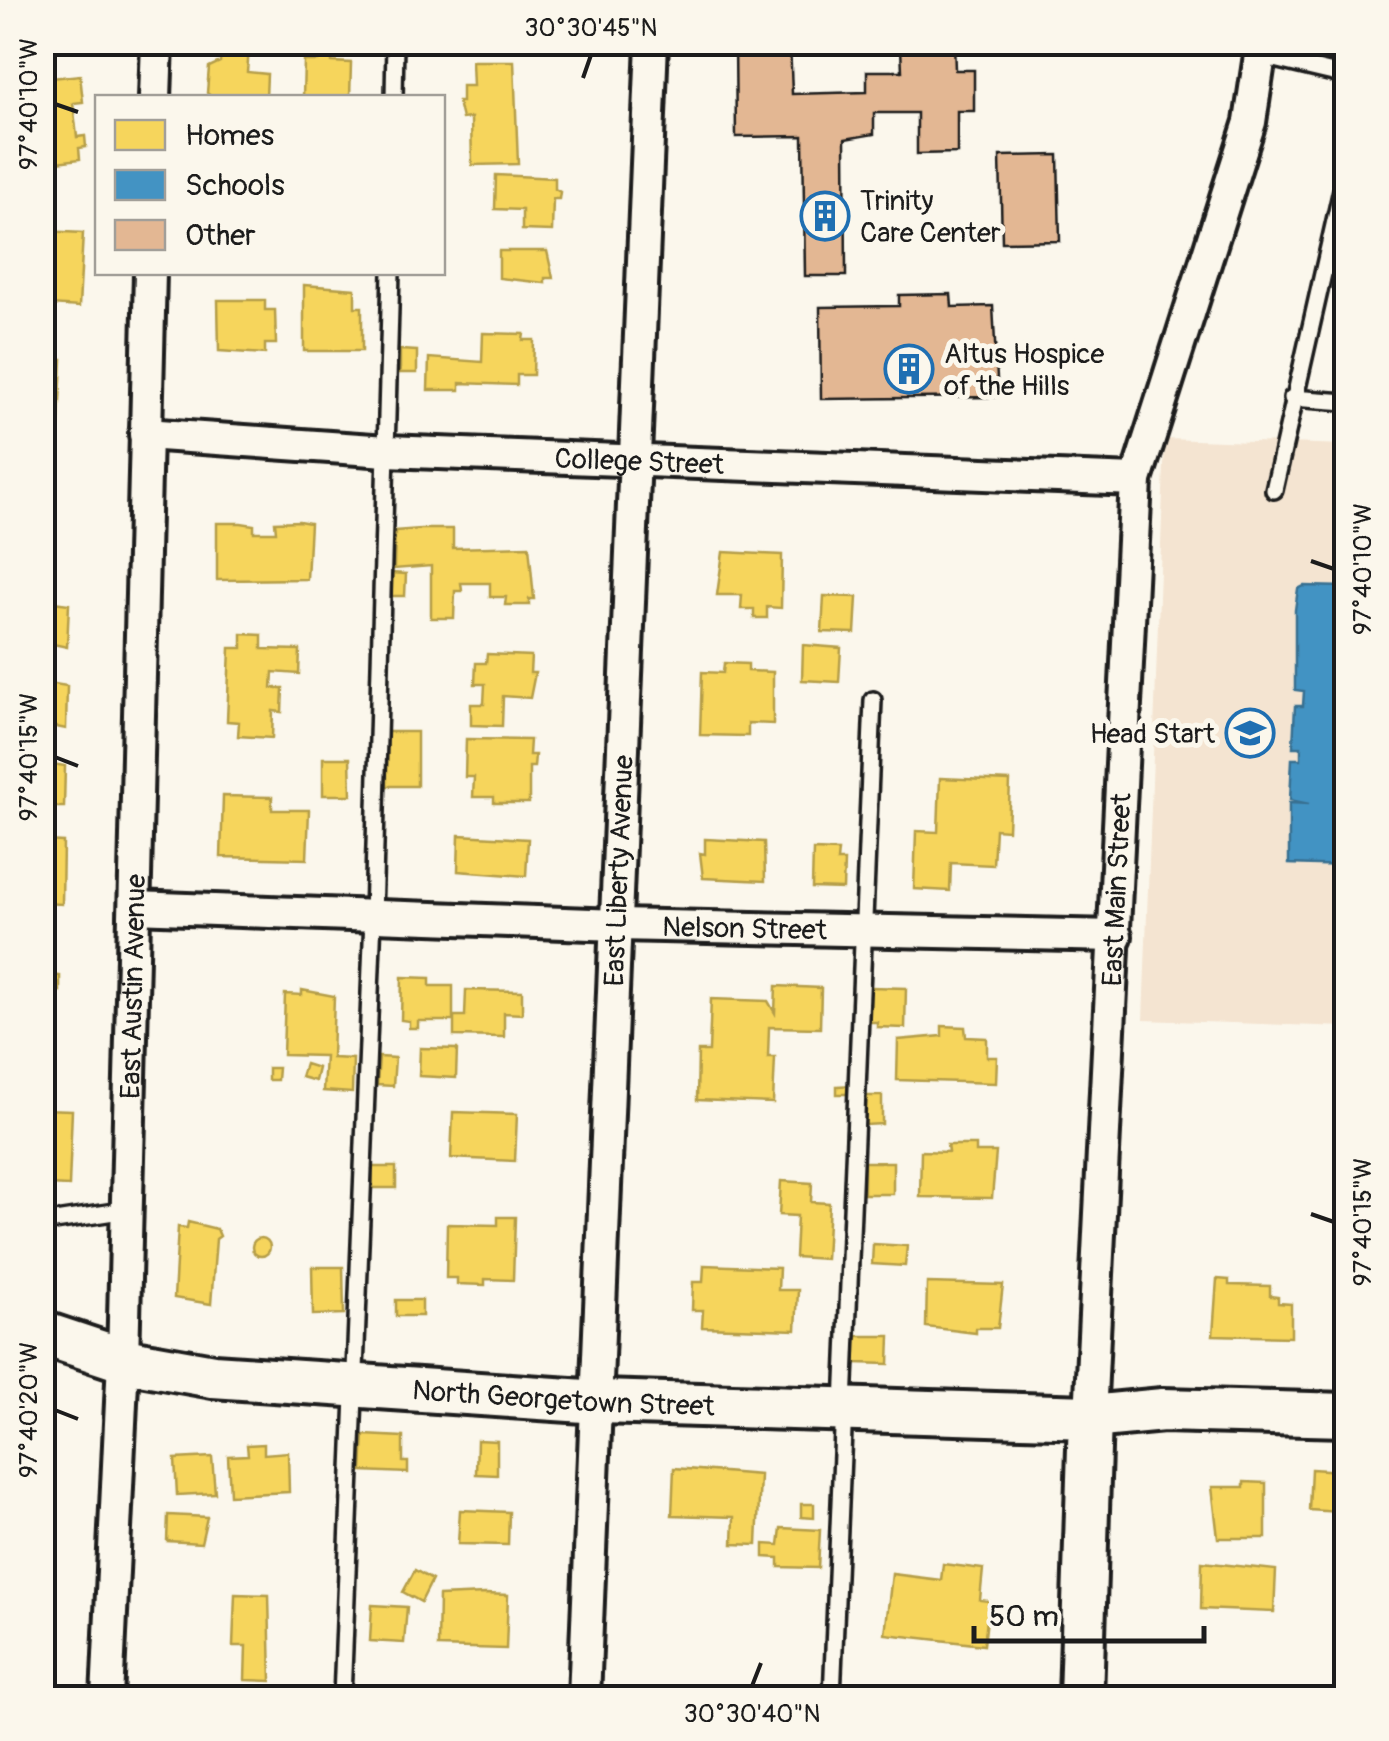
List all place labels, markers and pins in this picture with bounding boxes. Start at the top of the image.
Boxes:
place label: Trinity Care Center [860,184,1001,251]
building icon: Trinity Care Center [799,190,851,242]
place label: Altus Hospice of the Hills [944,337,1104,404]
building icon: Altus Hospice of the Hills [883,343,935,395]
school or university icon: Head Start [1224,707,1276,759]
place label: Head Start [1090,717,1216,752]

